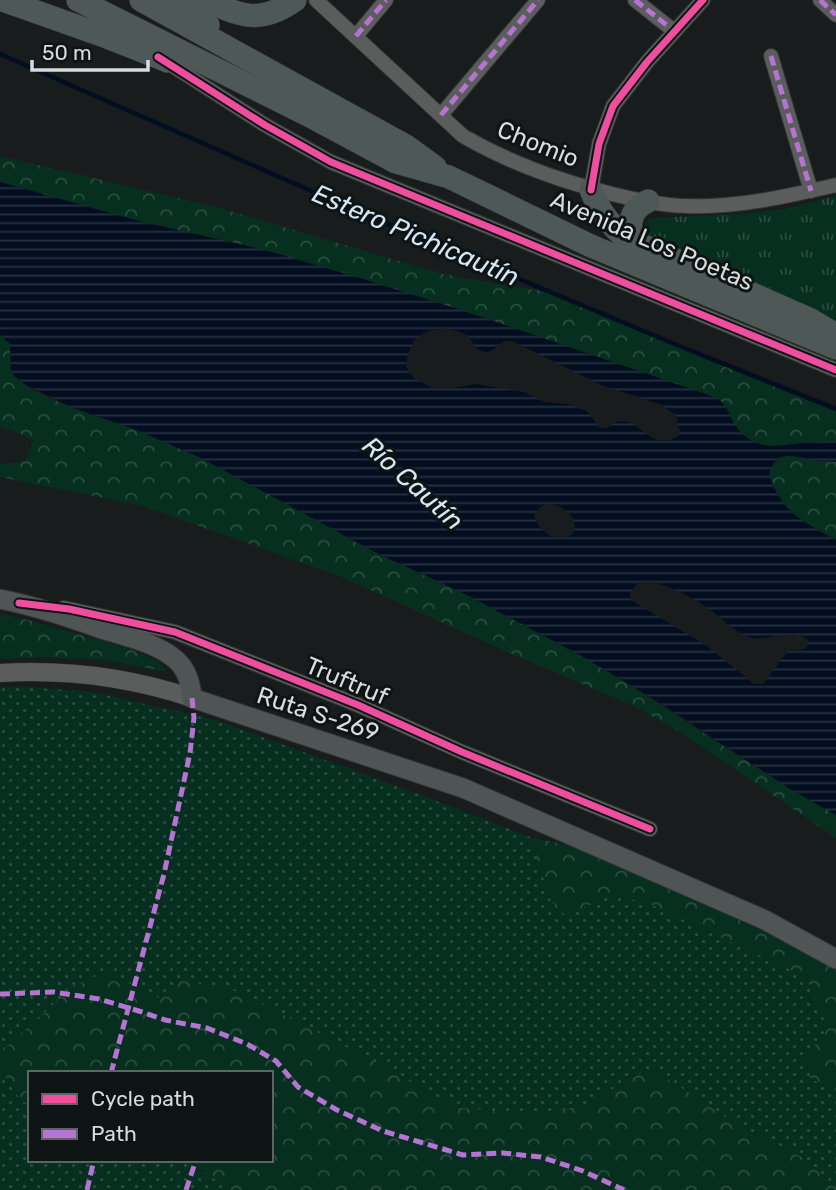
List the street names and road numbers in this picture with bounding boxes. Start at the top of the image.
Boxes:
street label: Chomio [493,115,583,173]
street label: Avenida Los Poetas [546,186,758,296]
street label: Truftruf [302,651,393,711]
street label: Ruta S-269 [253,681,383,747]

